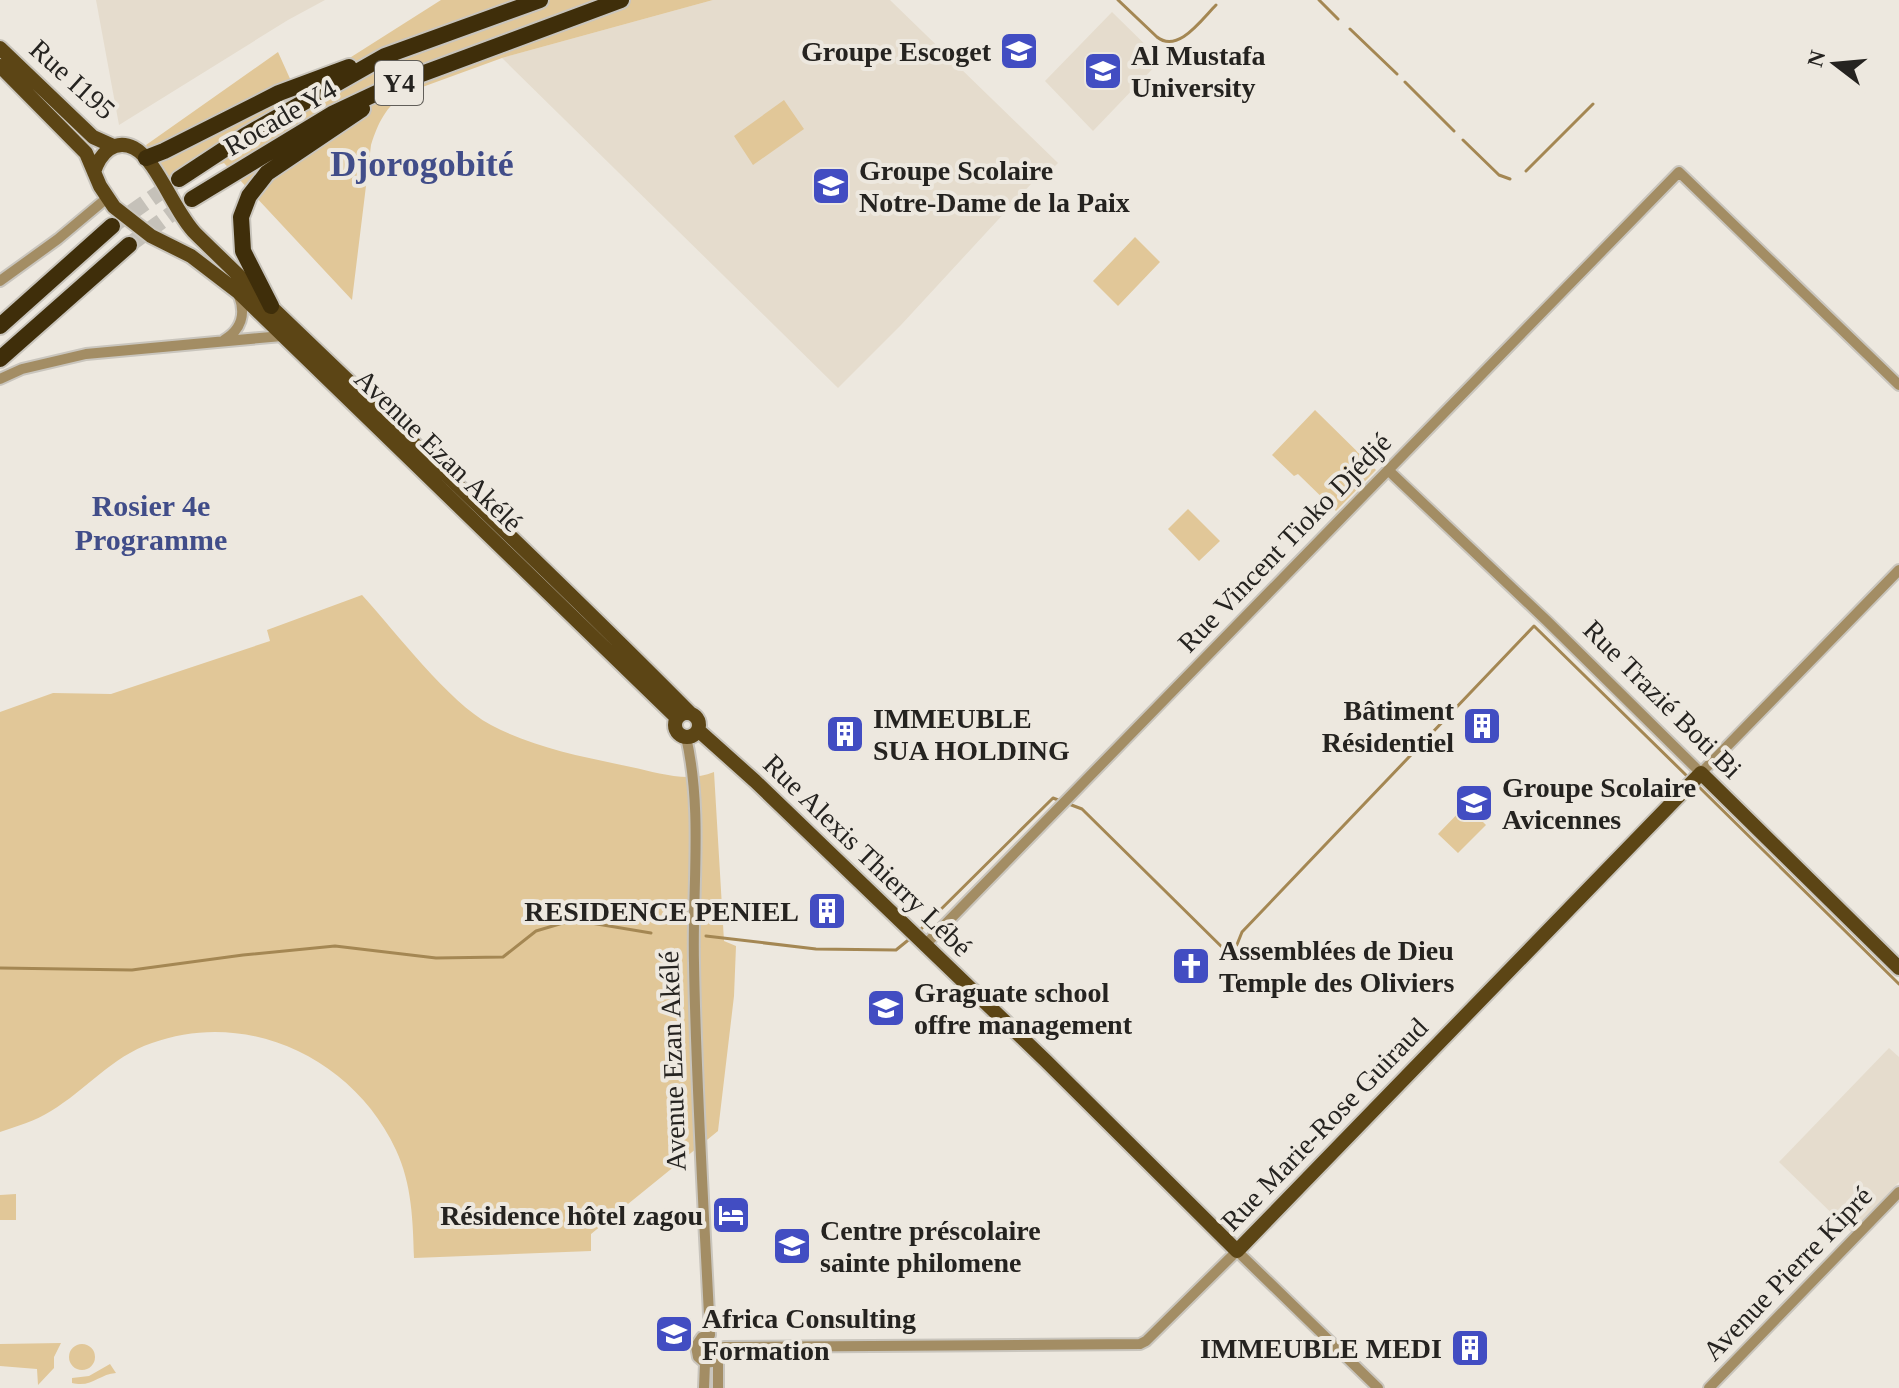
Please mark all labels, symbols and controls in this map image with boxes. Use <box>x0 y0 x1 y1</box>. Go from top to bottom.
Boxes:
north arrow <box>1795 24 1875 104</box>
school or university icon: Groupe Escoget <box>998 30 1040 72</box>
street label: Rue I195 <box>24 33 121 125</box>
place label: Groupe Escoget <box>801 36 992 67</box>
place label: Al Mustafa University <box>1131 40 1266 103</box>
text: N <box>1802 47 1830 70</box>
school or university icon: Al Mustafa University <box>1082 50 1124 92</box>
road number: Y4 <box>375 61 423 105</box>
street label: Rocade Y4 <box>219 73 342 162</box>
district label: Djorogobité <box>330 144 514 184</box>
place label: Groupe Scolaire Notre-Dame de la Paix <box>859 155 1130 218</box>
school or university icon: Groupe Scolaire Notre-Dame de la Paix <box>810 165 852 207</box>
street label: Avenue Ezan Akélé <box>349 363 529 538</box>
street label: Rue Vincent Tioko Djédjé <box>1172 426 1397 658</box>
district label: Rosier 4e Programme <box>75 489 227 556</box>
street label: Rue Trazié Boti Bi <box>1577 614 1748 785</box>
place label: Bâtiment Résidentiel <box>1322 695 1455 758</box>
place label: IMMEUBLE SUA HOLDING <box>873 703 1070 766</box>
building icon: Bâtiment Résidentiel <box>1461 705 1503 747</box>
building icon: IMMEUBLE SUA HOLDING <box>824 713 866 755</box>
street label: Rue Alexis Thierry Lébé <box>757 748 978 963</box>
place label: Groupe Scolaire Avicennes <box>1502 772 1696 835</box>
school or university icon: Groupe Scolaire Avicennes <box>1453 782 1495 824</box>
building icon: RESIDENCE PENIEL <box>806 890 848 932</box>
place label: RESIDENCE PENIEL <box>524 896 799 927</box>
place label: Assemblées de Dieu Temple des Oliviers <box>1219 935 1455 998</box>
church icon: Assemblées de Dieu Temple des Oliviers <box>1170 945 1212 987</box>
street label: Avenue Ezan Akélé <box>653 950 692 1172</box>
place label: Graguate school offre management <box>914 977 1133 1040</box>
school or university icon: Graguate school offre management <box>865 987 907 1029</box>
street label: Rue Marie-Rose Guiraud <box>1215 1012 1434 1237</box>
street label: Avenue Pierre Kipré <box>1696 1180 1878 1367</box>
hotel icon: Résidence hôtel zagou <box>710 1194 752 1236</box>
place label: Résidence hôtel zagou <box>440 1200 703 1231</box>
place label: Centre préscolaire sainte philomene <box>820 1215 1041 1278</box>
school or university icon: Centre préscolaire sainte philomene <box>771 1225 813 1267</box>
place label: Africa Consulting Formation <box>702 1303 916 1366</box>
school or university icon: Africa Consulting Formation <box>653 1313 695 1355</box>
building icon: IMMEUBLE MEDI <box>1449 1327 1491 1369</box>
place label: IMMEUBLE MEDI <box>1200 1333 1442 1364</box>

